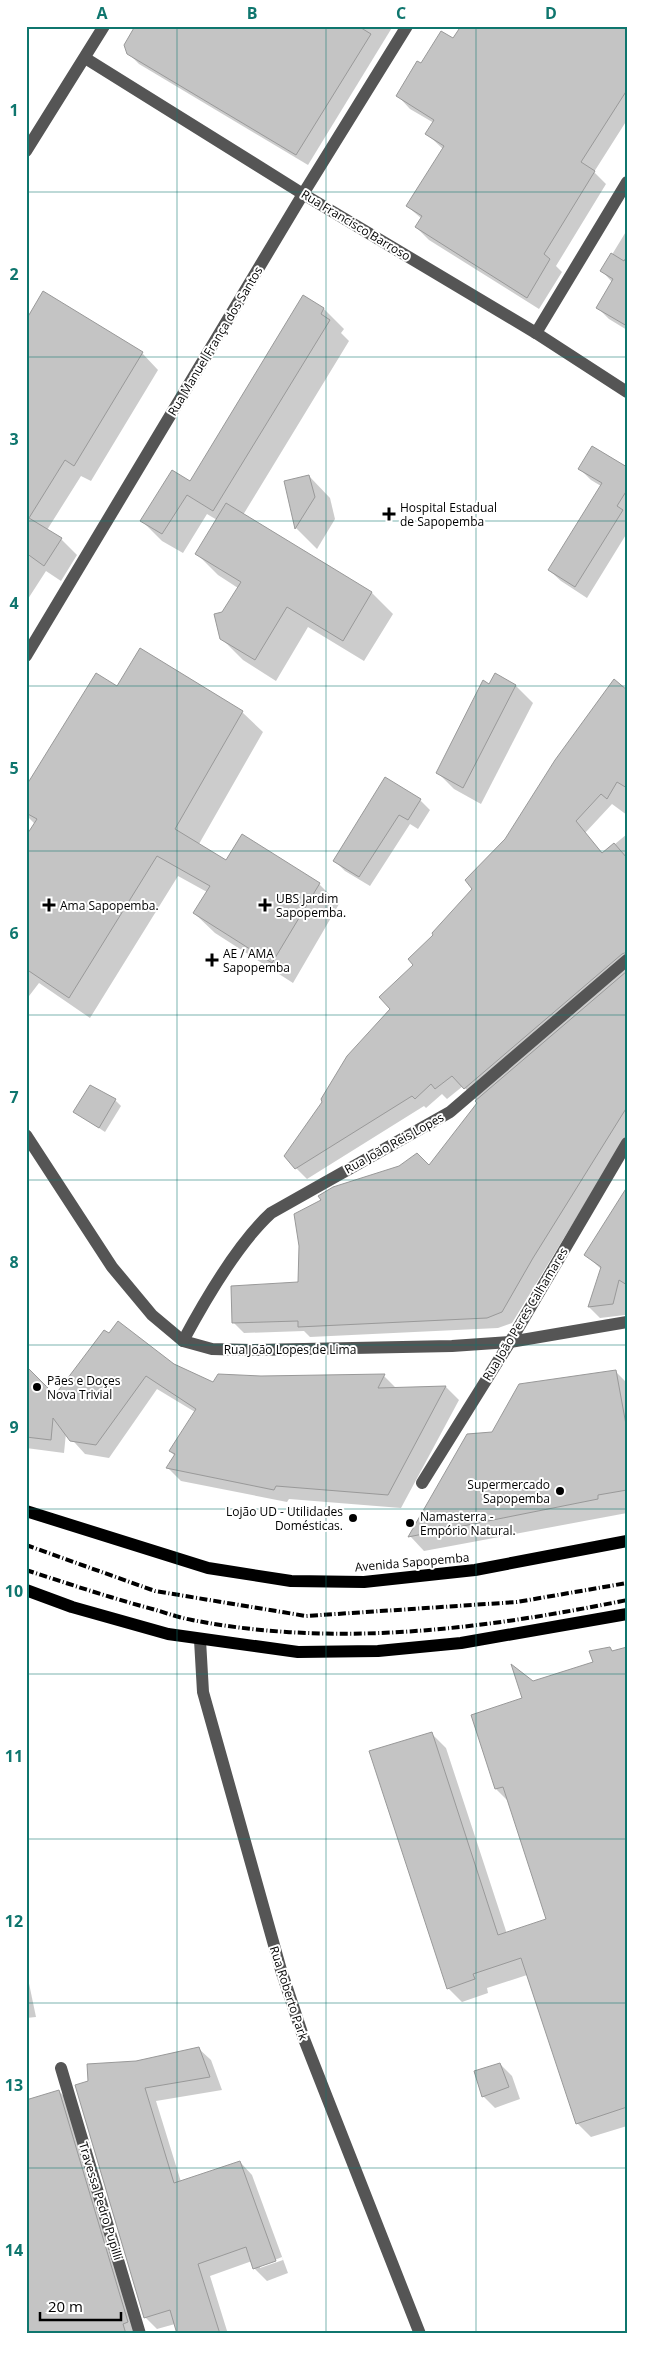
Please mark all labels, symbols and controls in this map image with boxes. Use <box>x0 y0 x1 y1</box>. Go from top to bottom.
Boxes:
text: A <box>96 2 108 24</box>
text: B <box>247 2 257 24</box>
text: C <box>396 2 406 24</box>
text: D <box>545 2 557 24</box>
text: 1 <box>9 99 19 121</box>
street label: Rua Francisco Barroso <box>298 186 414 264</box>
text: 2 <box>9 263 19 285</box>
street label: Rua Manuel França dos Santos <box>164 263 267 419</box>
text: 3 <box>9 428 19 450</box>
place label: Hospital Estadual de Sapopemba <box>400 499 497 530</box>
marker: Hospital Estadual de Sapopemba <box>382 507 396 521</box>
text: 4 <box>9 592 19 614</box>
text: 5 <box>9 757 19 779</box>
place label: UBS Jardim Sapopemba. <box>276 890 346 921</box>
place label: Ama Sapopemba. <box>60 897 159 914</box>
marker: Ama Sapopemba. <box>42 898 56 912</box>
marker: UBS Jardim Sapopemba. <box>258 898 272 912</box>
text: 6 <box>9 922 19 944</box>
place label: AE / AMA Sapopemba <box>223 945 290 976</box>
marker: AE / AMA Sapopemba <box>205 953 219 967</box>
text: 7 <box>9 1086 19 1108</box>
street label: Rua João Reis Lopes <box>341 1108 447 1177</box>
street label: Rua João Peres Calhamares <box>478 1244 572 1384</box>
text: 8 <box>9 1251 19 1273</box>
street label: Rua João Lopes de Lima <box>224 1341 356 1358</box>
place label: Pães e Doçes Nova Trivial <box>47 1372 121 1403</box>
marker: Pães e Doçes Nova Trivial <box>31 1381 43 1393</box>
text: 9 <box>9 1416 19 1438</box>
place label: Supermercado Sapopemba <box>467 1476 550 1507</box>
marker: Supermercado Sapopemba <box>554 1485 566 1497</box>
place label: Lojão UD - Utilidades Domésticas. <box>226 1503 343 1534</box>
place label: Namasterra - Empório Natural. <box>420 1508 516 1539</box>
marker: Lojão UD - Utilidades Domésticas. <box>347 1512 359 1524</box>
marker: Namasterra - Empório Natural. <box>404 1517 416 1529</box>
street label: Avenida Sapopemba <box>354 1549 470 1575</box>
text: 10 <box>5 1580 23 1602</box>
text: 11 <box>5 1745 23 1767</box>
text: 12 <box>5 1910 23 1932</box>
street label: Rua Roberto Park <box>266 1944 312 2043</box>
text: 13 <box>5 2074 23 2096</box>
street label: Travessa Pedro Pupilli <box>75 2140 127 2262</box>
text: 14 <box>5 2239 23 2261</box>
scale bar <box>40 2290 121 2322</box>
text: 20 m <box>48 2296 83 2316</box>

